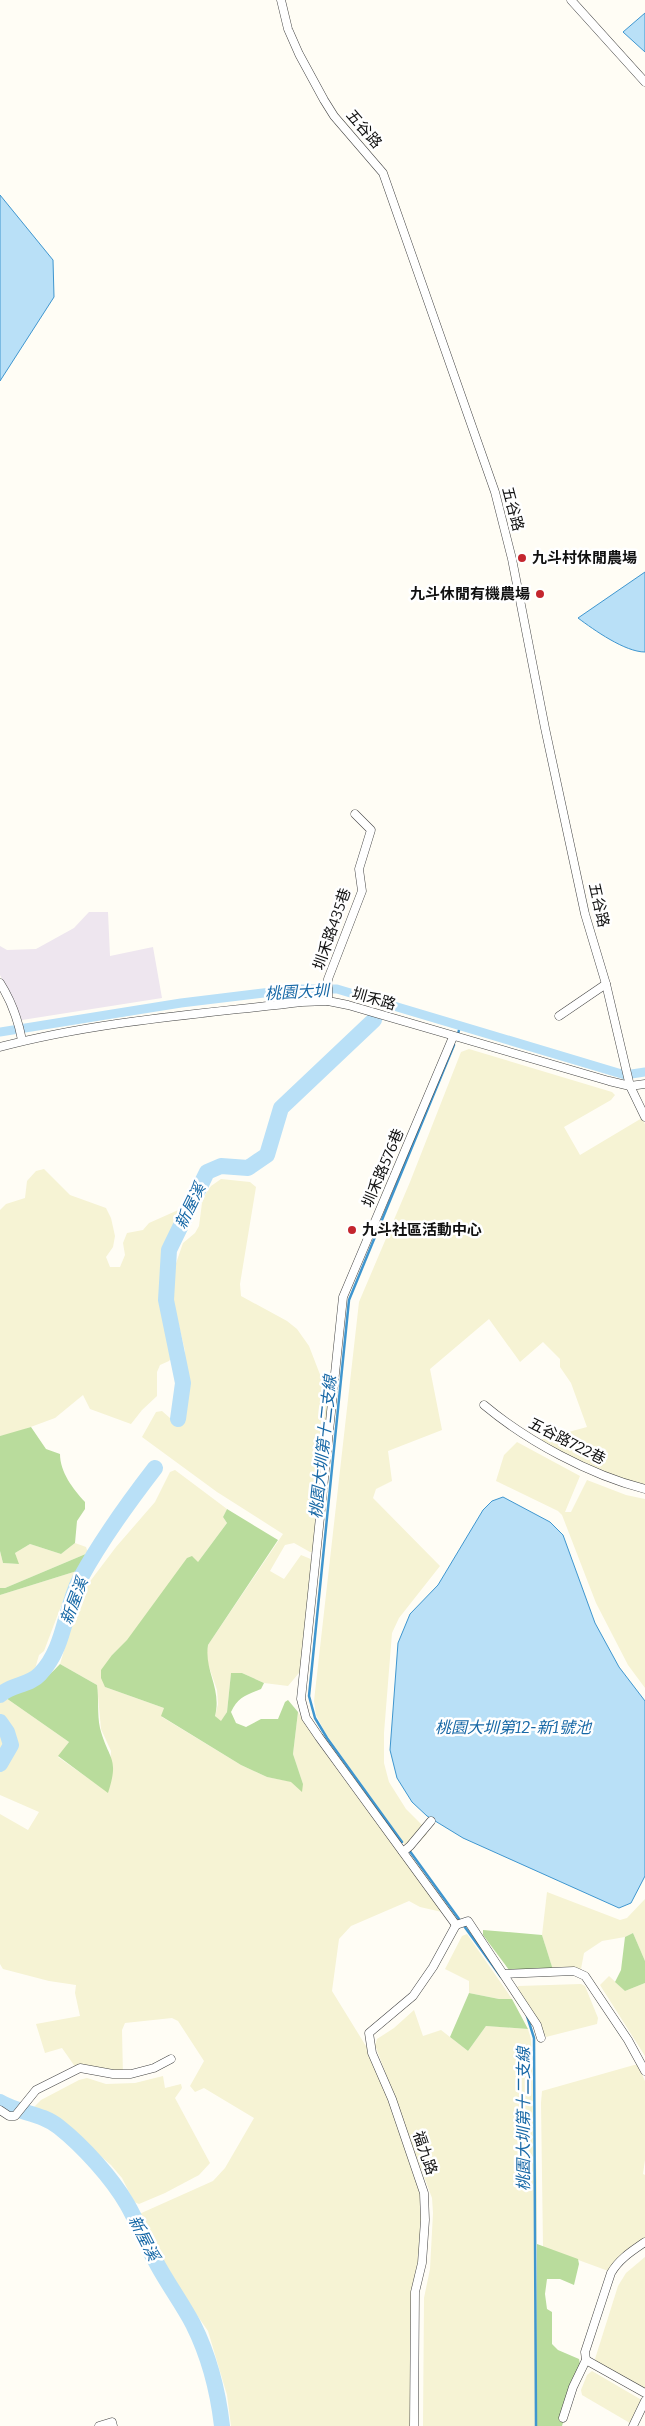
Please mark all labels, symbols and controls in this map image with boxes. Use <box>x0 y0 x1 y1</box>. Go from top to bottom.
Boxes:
street label: 五谷路 <box>342 106 386 152</box>
street label: 五谷路 <box>498 485 528 533</box>
place label: 九斗村休閒農場 <box>532 549 637 567</box>
marker: 九斗村休閒農場 <box>516 552 528 564</box>
place label: 九斗休閒有機農場 <box>410 585 530 603</box>
marker: 九斗休閒有機農場 <box>534 588 546 600</box>
street label: 五谷路 <box>585 881 613 929</box>
street label: 圳禾路435巷 <box>310 886 354 972</box>
water label: 桃園大圳 <box>265 981 331 1003</box>
street label: 圳禾路 <box>350 984 398 1014</box>
street label: 圳禾路576巷 <box>358 1126 408 1210</box>
water label: 新屋溪 <box>171 1178 210 1232</box>
place label: 九斗社區活動中心 <box>362 1221 482 1239</box>
marker: 九斗社區活動中心 <box>346 1224 358 1236</box>
water label: 桃園大圳第十二支線 <box>306 1372 340 1520</box>
street label: 五谷路722巷 <box>526 1414 608 1468</box>
water label: 新屋溪 <box>57 1573 92 1627</box>
water label: 桃園大圳第12-新1號池 <box>435 1718 593 1737</box>
water label: 桃園大圳第十二支線 <box>514 2045 533 2191</box>
street label: 福九路 <box>409 2129 441 2177</box>
water label: 新屋溪 <box>125 2212 164 2265</box>

